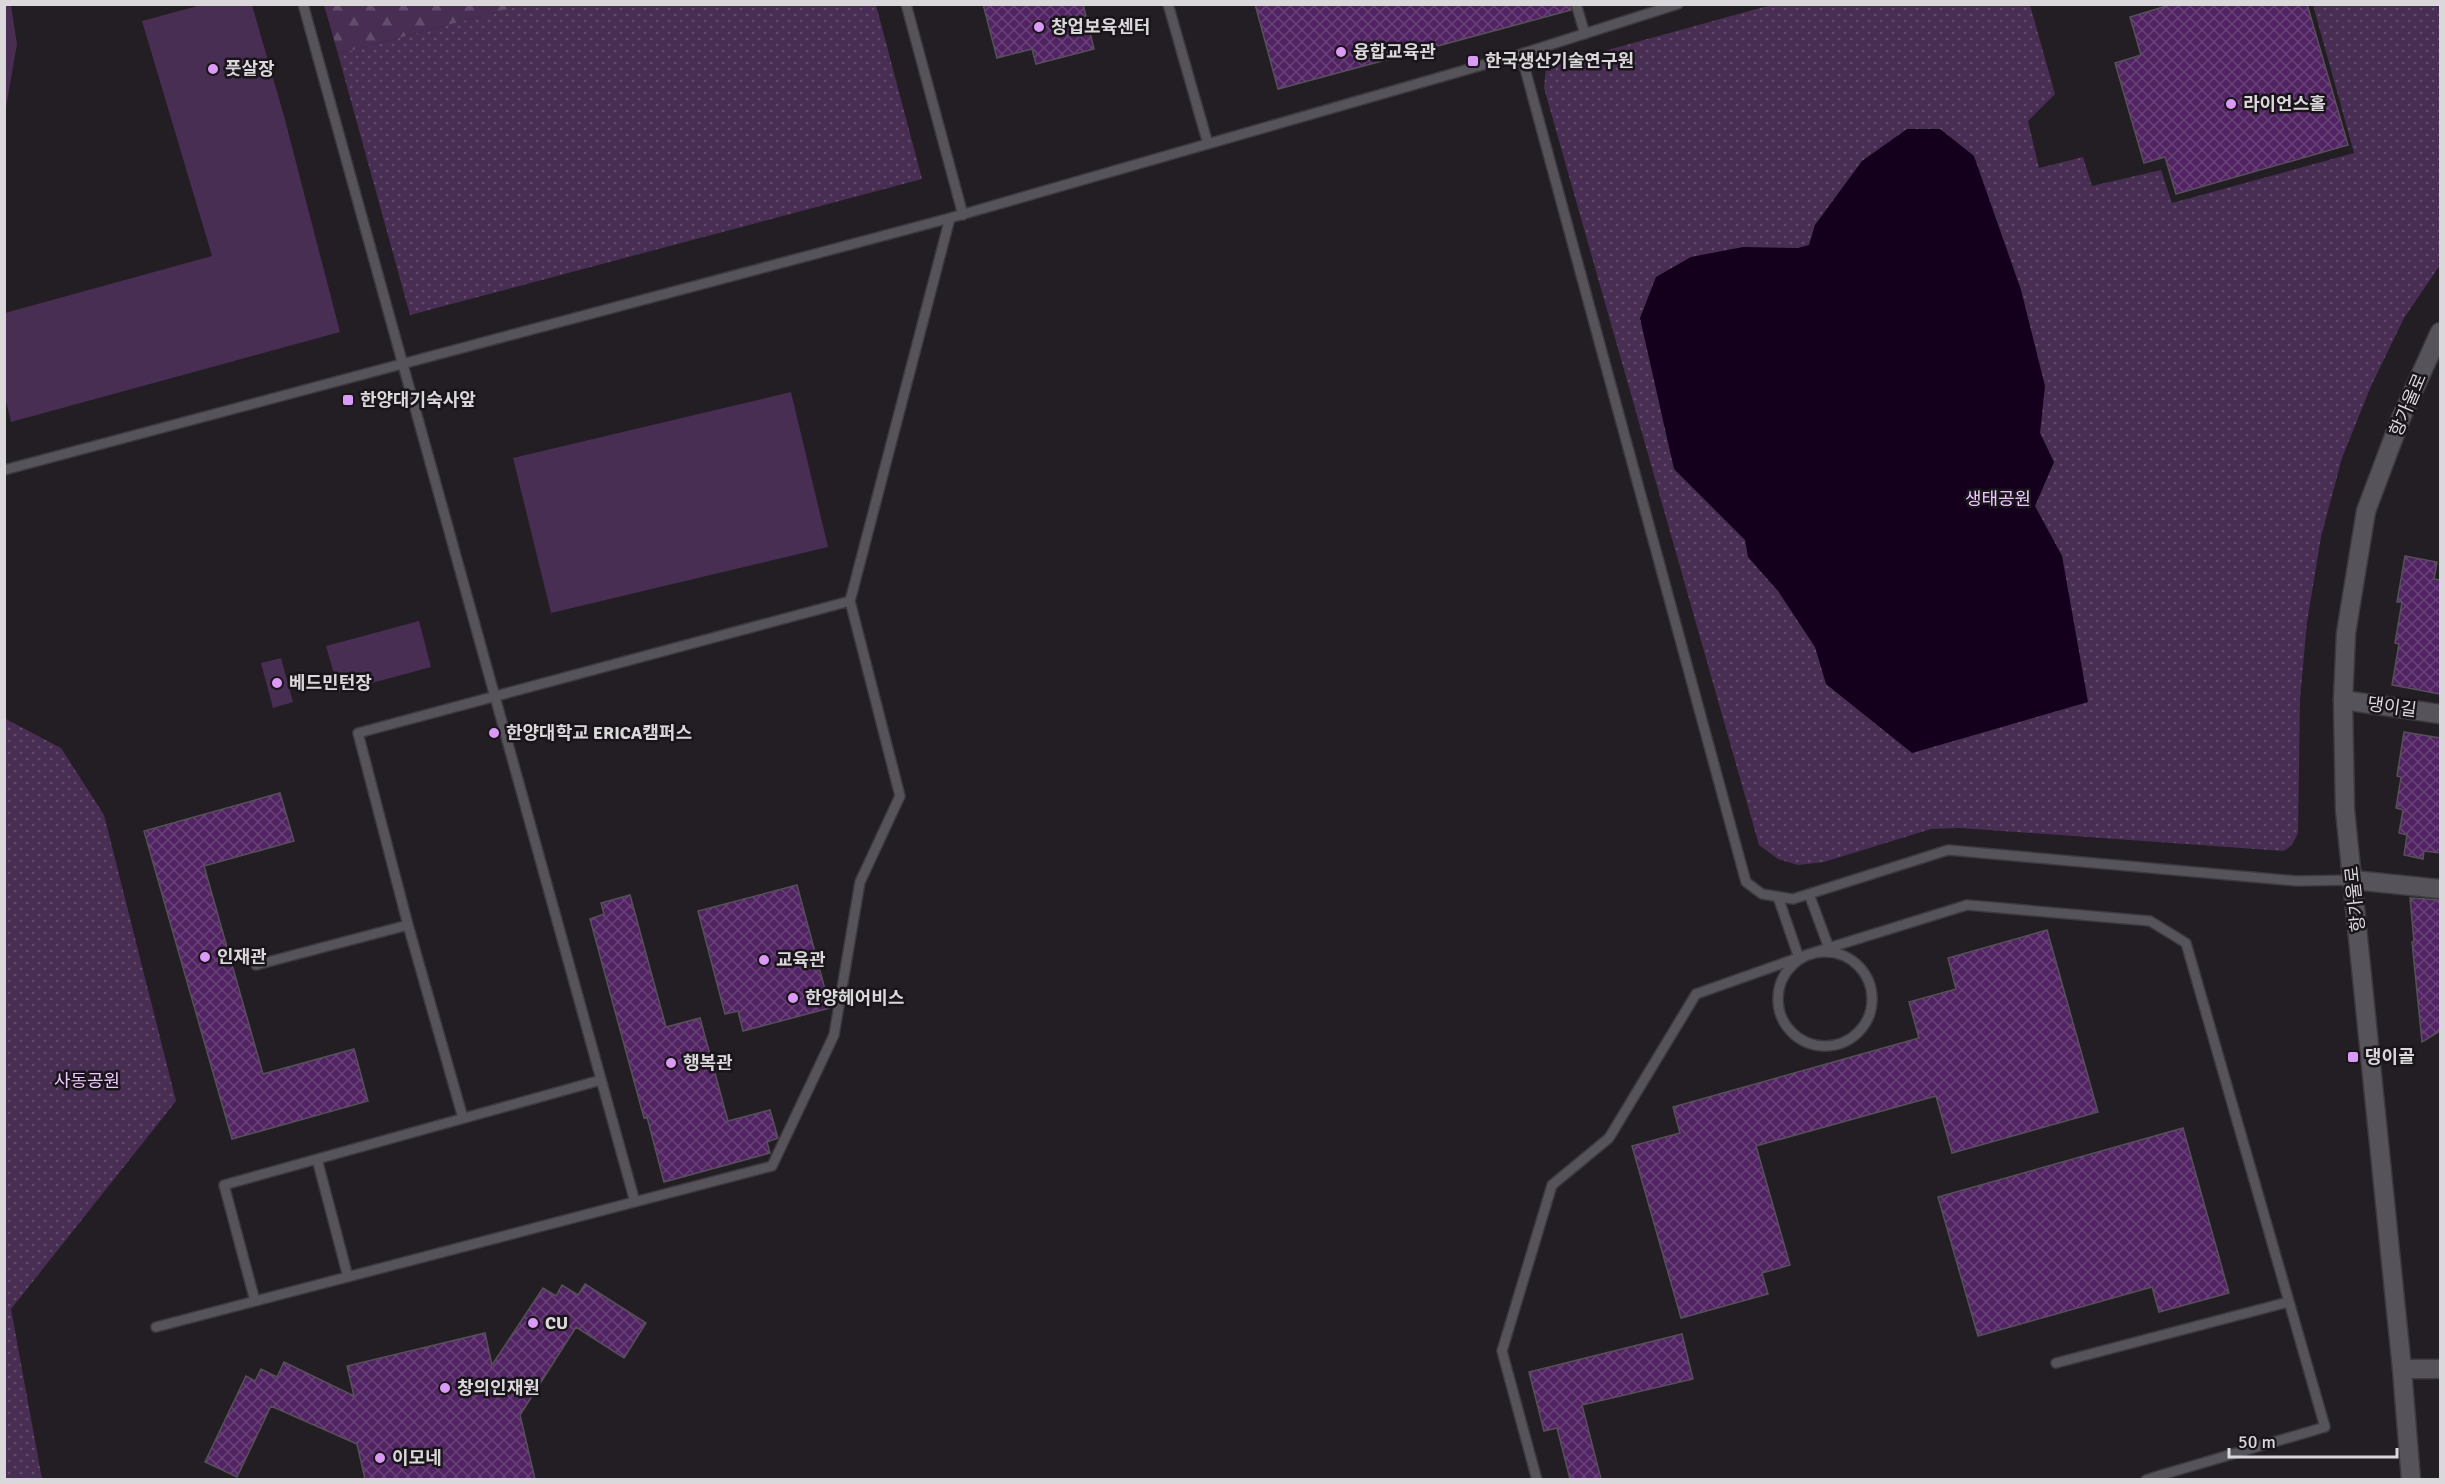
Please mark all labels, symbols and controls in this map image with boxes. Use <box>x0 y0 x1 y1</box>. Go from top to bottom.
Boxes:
place label: 창업보육센터 <box>1051 16 1150 38</box>
marker: 창업보육센터 <box>1032 20 1046 34</box>
place label: 융합교육관 <box>1353 41 1436 63</box>
marker: 융합교육관 <box>1334 45 1348 59</box>
place label: 한국생산기술연구원 <box>1485 50 1634 72</box>
marker: 한국생산기술연구원 <box>1466 54 1480 68</box>
place label: 풋살장 <box>225 58 275 80</box>
marker: 풋살장 <box>206 62 220 76</box>
place label: 라이언스홀 <box>2243 93 2326 115</box>
marker: 라이언스홀 <box>2224 97 2238 111</box>
street label: 항가울로 <box>2385 370 2431 440</box>
place label: 한양대기숙사앞 <box>360 389 476 411</box>
marker: 한양대기숙사앞 <box>341 393 355 407</box>
park label: 생태공원 <box>1965 488 2031 510</box>
place label: 베드민턴장 <box>289 672 372 694</box>
marker: 베드민턴장 <box>270 676 284 690</box>
street label: 댕이길 <box>2366 693 2418 721</box>
place label: 한양대학교 ERICA캠퍼스 <box>506 722 692 744</box>
marker: 한양대학교 ERICA캠퍼스 <box>487 726 501 740</box>
street label: 항가울로 <box>2341 865 2369 933</box>
place label: 인재관 <box>217 946 267 968</box>
place label: 교육관 <box>776 949 826 971</box>
marker: 인재관 <box>198 950 212 964</box>
marker: 교육관 <box>757 953 771 967</box>
place label: 한양헤어비스 <box>805 987 904 1009</box>
marker: 한양헤어비스 <box>786 991 800 1005</box>
place label: 댕이골 <box>2365 1046 2415 1068</box>
marker: 댕이골 <box>2346 1050 2360 1064</box>
place label: 행복관 <box>683 1052 733 1074</box>
marker: 행복관 <box>664 1056 678 1070</box>
park label: 사동공원 <box>54 1070 120 1092</box>
place label: CU <box>545 1312 568 1334</box>
marker: CU <box>526 1316 540 1330</box>
place label: 창의인재원 <box>457 1377 540 1399</box>
marker: 창의인재원 <box>438 1381 452 1395</box>
scale bar <box>2229 1421 2397 1459</box>
text: 50 m <box>2238 1431 2276 1453</box>
place label: 이모네 <box>392 1447 442 1469</box>
marker: 이모네 <box>373 1451 387 1465</box>

